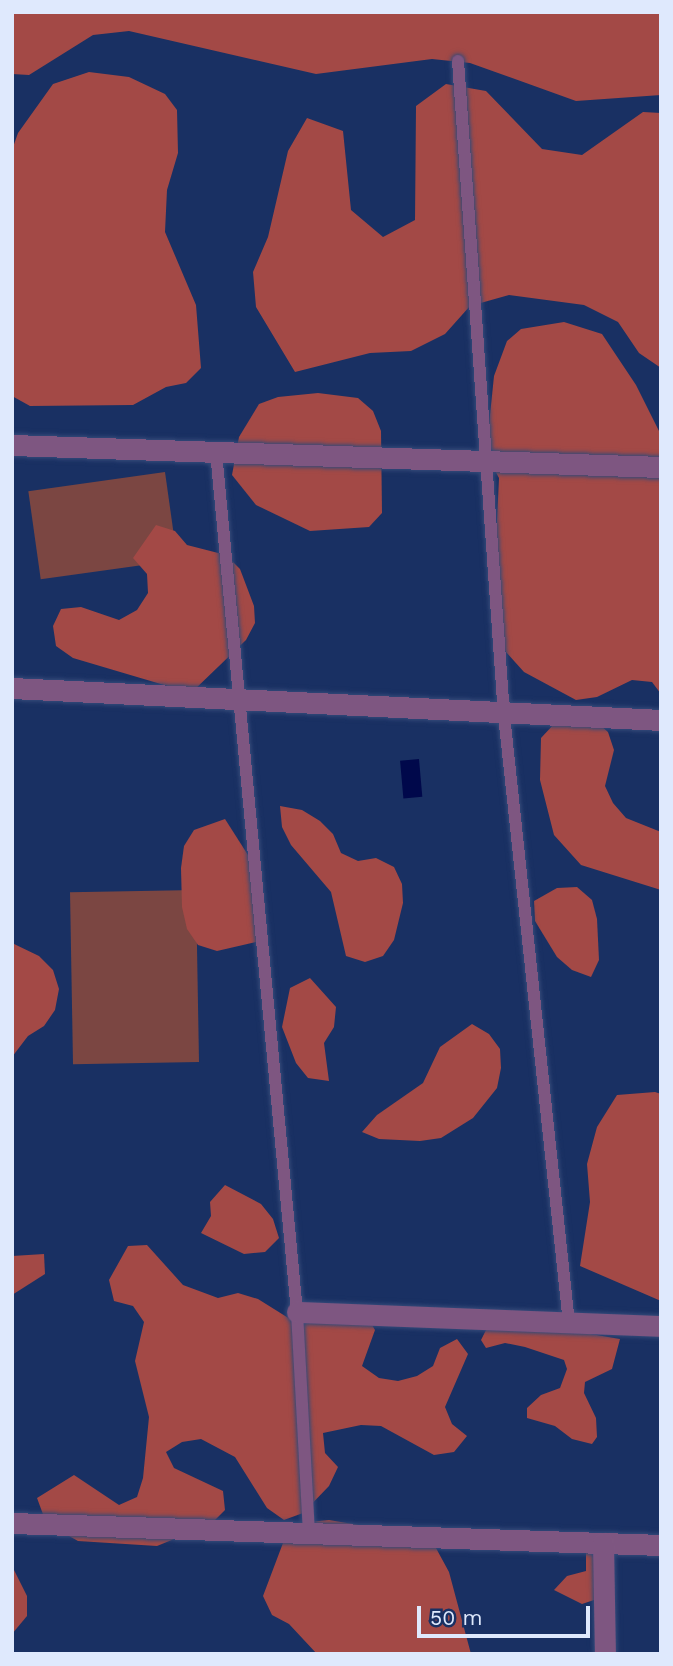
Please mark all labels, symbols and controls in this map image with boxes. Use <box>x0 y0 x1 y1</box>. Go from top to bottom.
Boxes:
scale bar <box>421 1592 594 1636</box>
text: 50 m <box>430 1605 482 1630</box>

